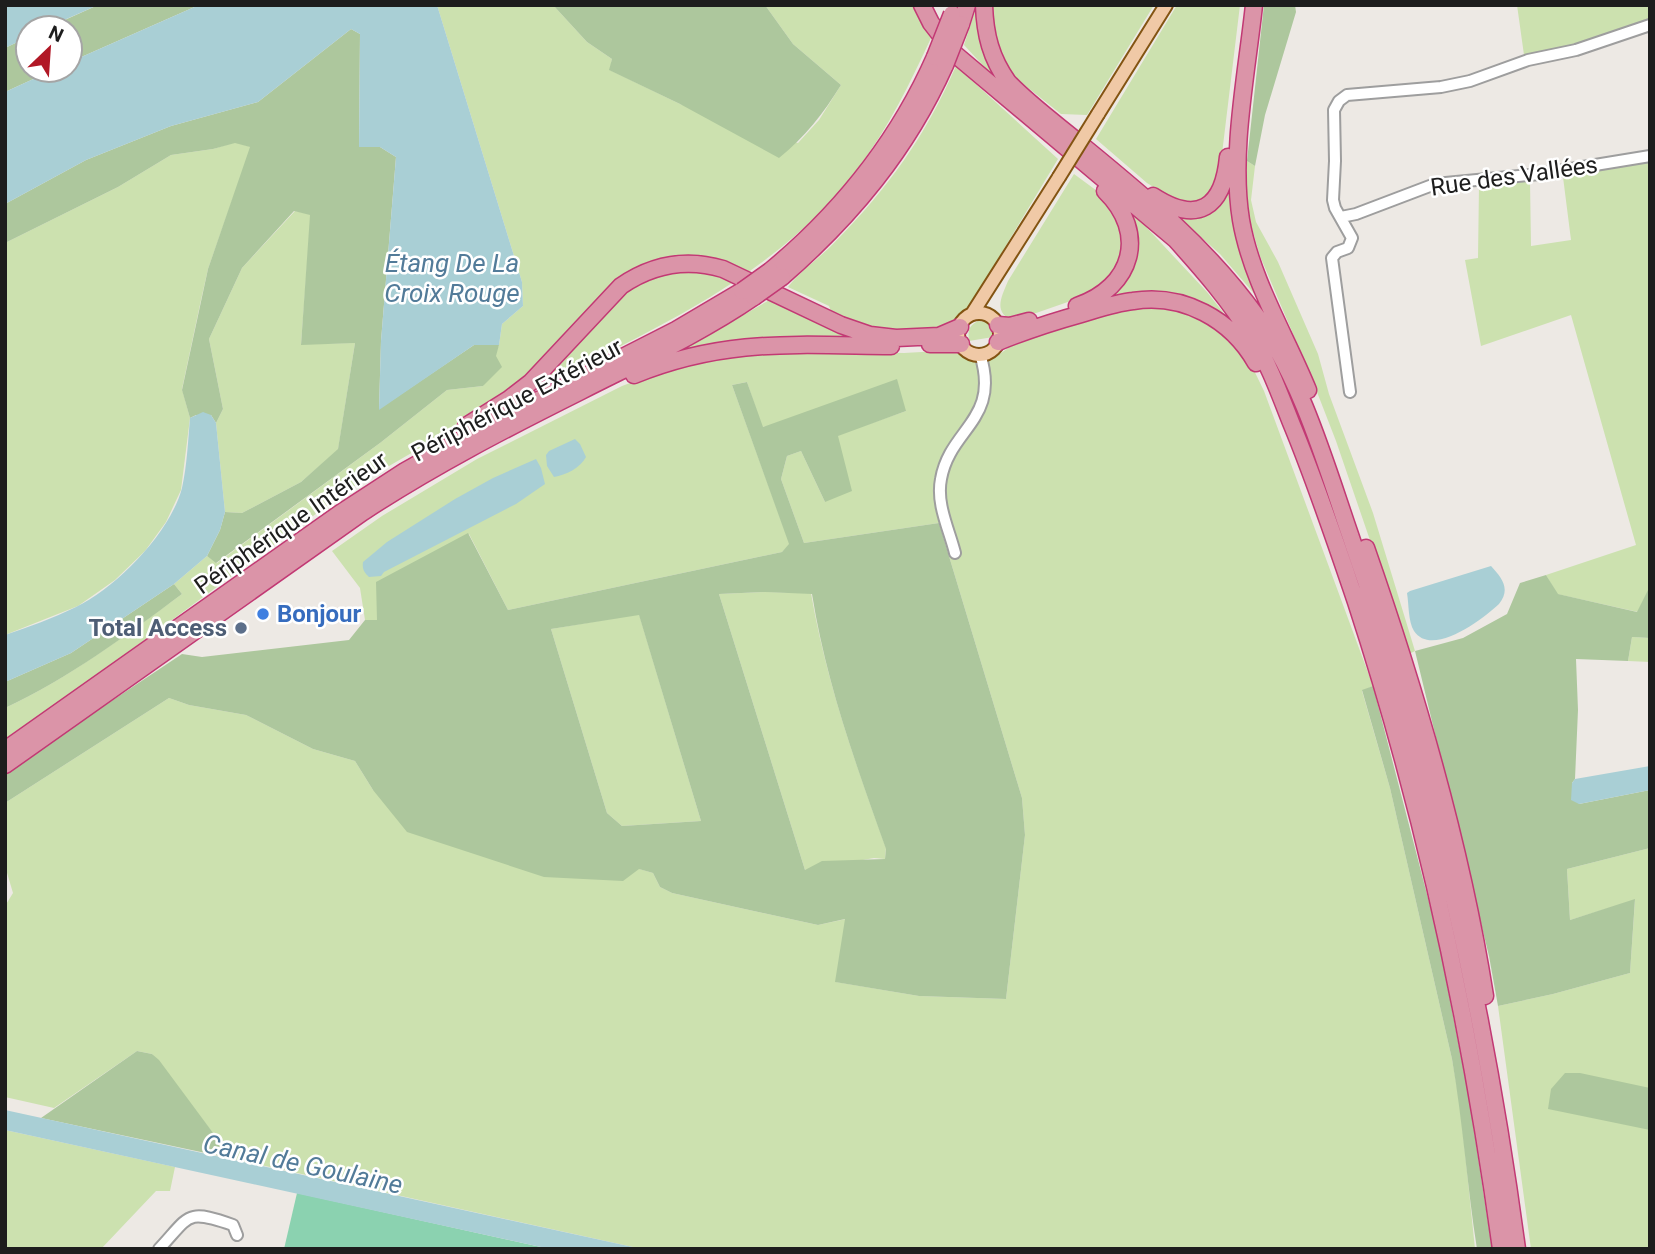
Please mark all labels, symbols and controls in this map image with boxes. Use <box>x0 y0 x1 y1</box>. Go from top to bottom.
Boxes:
north arrow <box>14 14 84 84</box>
text: N <box>45 21 67 47</box>
street label: Rue des Vallées <box>1429 150 1599 202</box>
water label: Étang De La Croix Rouge <box>384 248 520 308</box>
street label: Périphérique Extérieur <box>407 333 627 467</box>
street label: Périphérique Intérieur <box>189 446 393 600</box>
place label: Bonjour <box>277 600 362 628</box>
marker: Bonjour <box>255 606 271 622</box>
place label: Total Access <box>89 614 227 642</box>
marker: Total Access <box>233 620 249 636</box>
water label: Canal de Goulaine <box>201 1128 405 1200</box>

